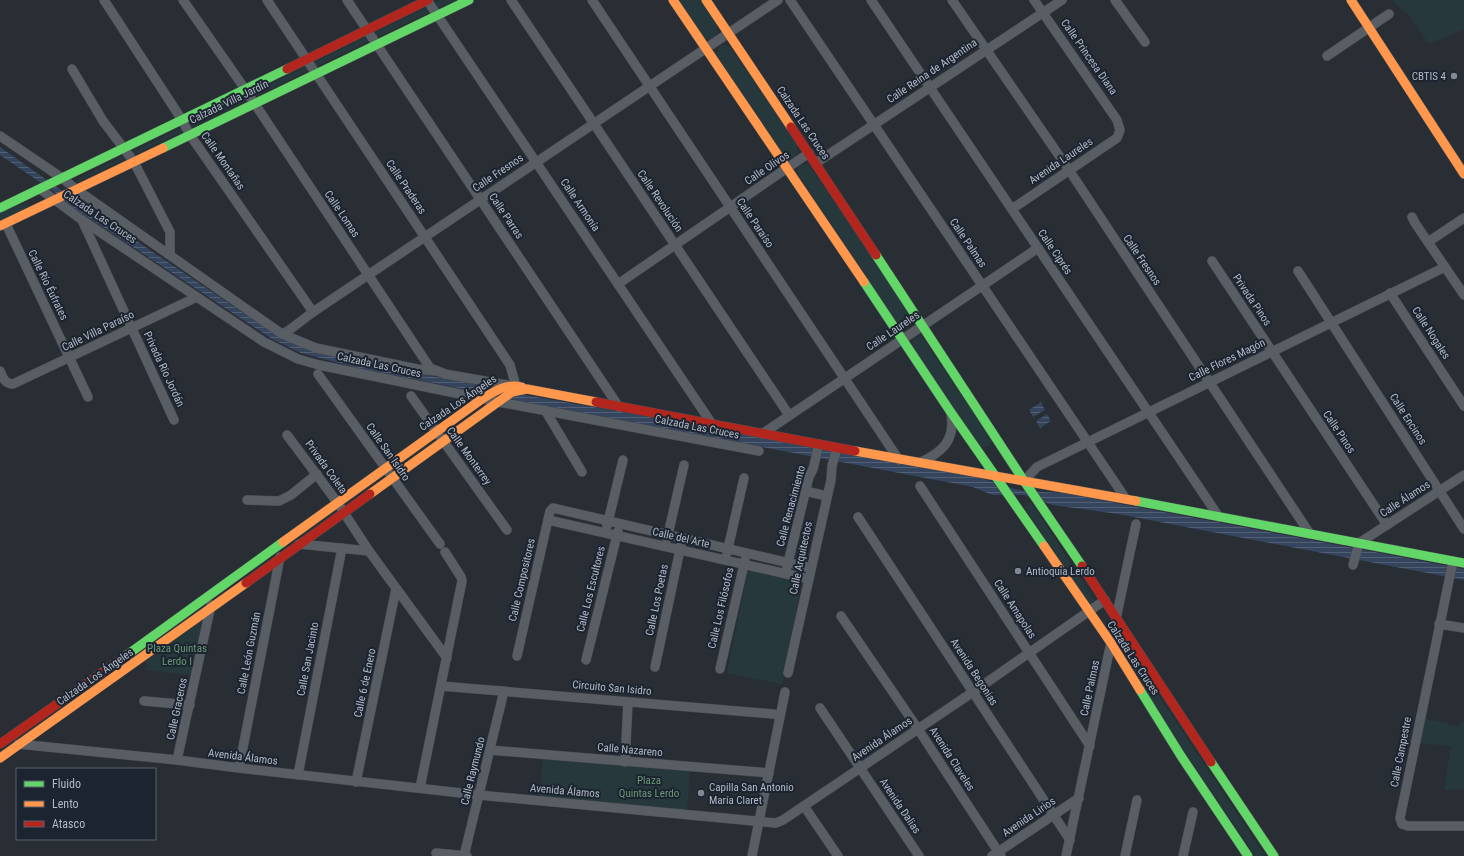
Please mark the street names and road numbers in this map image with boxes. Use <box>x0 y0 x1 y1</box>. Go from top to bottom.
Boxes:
street label: Calle Princesa Diana <box>1058 17 1120 97</box>
street label: Calle Reina de Argentina <box>884 36 980 106</box>
street label: Calzada Villa Jardín <box>187 77 271 127</box>
street label: Calzada Las Cruces <box>774 84 832 162</box>
street label: Calle Montañas <box>198 130 248 192</box>
street label: Avenida Laureles <box>1027 135 1095 187</box>
street label: Calle Olivos <box>742 148 792 188</box>
street label: Calle Fresnos <box>470 151 526 195</box>
street label: Calle Praderas <box>383 157 429 217</box>
street label: Calle Revolución <box>635 168 685 234</box>
street label: Calle Armonía <box>558 176 602 234</box>
street label: Calzada Las Cruces <box>61 188 139 246</box>
street label: Calle Lomas <box>322 188 362 240</box>
street label: Calle Parras <box>486 191 526 241</box>
street label: Calle Paraíso <box>734 196 777 251</box>
street label: Calle Palmas <box>947 216 989 270</box>
street label: Calle Ciprés <box>1035 227 1075 277</box>
street label: Calle Fresnos <box>1120 232 1164 288</box>
street label: Calle Río Éufrates <box>25 248 71 322</box>
street label: Privada Pinos <box>1230 272 1274 328</box>
street label: Calle Nogales <box>1409 304 1453 362</box>
street label: Calle Villa Paraíso <box>60 308 137 354</box>
street label: Calle Laureles <box>864 309 922 353</box>
street label: Privada Río Jordán <box>141 329 187 409</box>
street label: Calle Flores Magón <box>1187 336 1267 384</box>
street label: Calzada Las Cruces <box>336 350 422 380</box>
street label: Calzada Los Ángeles <box>417 372 499 434</box>
street label: Calle Encinos <box>1387 391 1429 447</box>
street label: Calle Pinos <box>1320 408 1358 456</box>
street label: Calzada Las Cruces <box>654 412 740 442</box>
street label: Calle San Isidro <box>363 421 413 484</box>
street label: Calle Monterrey <box>444 425 495 488</box>
street label: Privada Coleta <box>302 438 350 496</box>
street label: Calle Renacimiento <box>774 464 808 548</box>
street label: Calle Álamos <box>1377 478 1433 520</box>
street label: Calle Arquitectos <box>787 520 815 596</box>
street label: Calle del Arte <box>651 525 711 551</box>
street label: Calle Compositores <box>506 537 538 623</box>
street label: Calle Los Escultores <box>574 545 608 633</box>
street label: Calle Los Poetas <box>643 563 671 637</box>
street label: Calle Los Filósofos <box>705 566 737 650</box>
street label: Calle Amapolas <box>991 577 1039 641</box>
street label: Calle León Guzmán <box>235 611 263 695</box>
street label: Calzada Las Cruces <box>1104 619 1162 697</box>
street label: Calle San Jacinto <box>294 620 322 697</box>
street label: Avenida Begonias <box>948 636 1000 708</box>
street label: Calzada Los Ángeles <box>54 646 136 708</box>
street label: Calle 6 de Enero <box>351 647 379 719</box>
street label: Calle Palmas <box>1078 659 1102 717</box>
street label: Calle Graceros <box>164 677 190 741</box>
street label: Circuito San Isidro <box>572 678 653 698</box>
street label: Avenida Álamos <box>849 714 915 764</box>
street label: Calle Campestre <box>1388 716 1414 788</box>
street label: Avenida Claveles <box>927 725 977 793</box>
street label: Calle Raymundo <box>458 735 488 806</box>
street label: Calle Nazareno <box>597 741 664 759</box>
street label: Avenida Álamos <box>207 746 279 768</box>
street label: Avenida Dalias <box>877 776 923 836</box>
street label: Avenida Álamos <box>530 781 600 801</box>
street label: Avenida Lirios <box>1000 795 1058 839</box>

